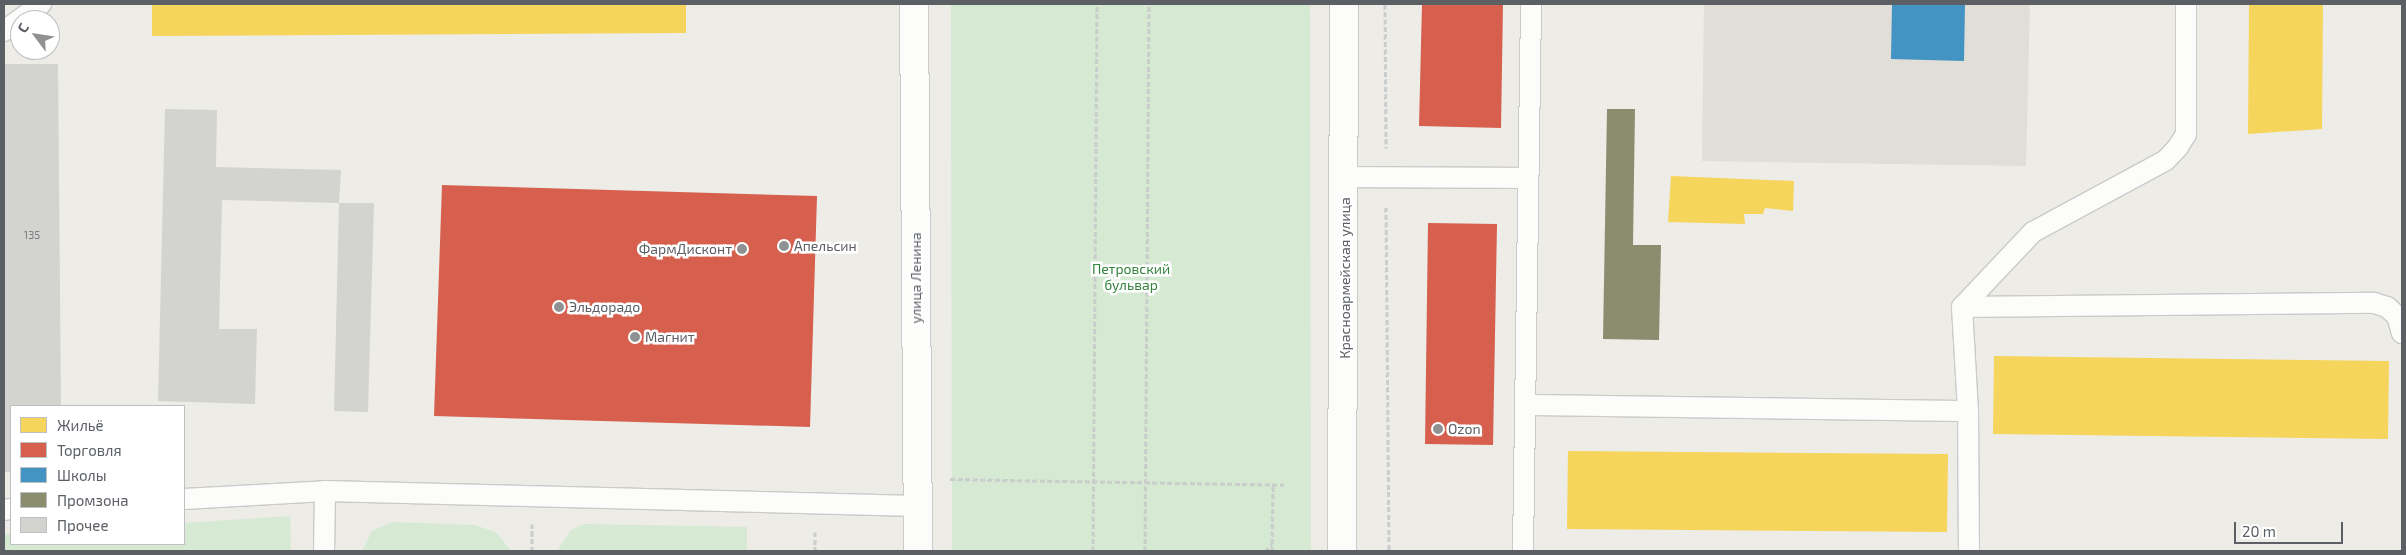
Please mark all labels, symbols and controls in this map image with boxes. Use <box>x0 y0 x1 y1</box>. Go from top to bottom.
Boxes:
north arrow <box>10 10 60 60</box>
text: С <box>13 20 32 35</box>
street label: Красноармейская улица <box>1337 197 1353 359</box>
house number: 135 <box>24 228 40 242</box>
street label: улица Ленина <box>908 232 924 324</box>
place label: Апельсин <box>794 238 857 254</box>
marker: Апельсин <box>778 240 790 252</box>
place label: ФармДисконт <box>639 241 732 257</box>
marker: ФармДисконт <box>736 243 748 255</box>
park label: Петровский бульвар <box>1092 261 1170 294</box>
place label: Эльдорадо <box>569 299 640 315</box>
marker: Эльдорадо <box>553 301 565 313</box>
place label: Магнит <box>645 329 695 345</box>
marker: Магнит <box>629 331 641 343</box>
legend <box>10 405 185 545</box>
text: Жильё <box>57 416 104 434</box>
place label: Ozon <box>1448 421 1481 437</box>
marker: Ozon <box>1432 423 1444 435</box>
text: Торговля <box>57 441 122 459</box>
text: Школы <box>57 466 107 484</box>
text: Промзона <box>57 491 129 509</box>
scale bar <box>2236 512 2345 544</box>
text: Прочее <box>57 516 109 534</box>
text: 20 m <box>2242 522 2276 540</box>

